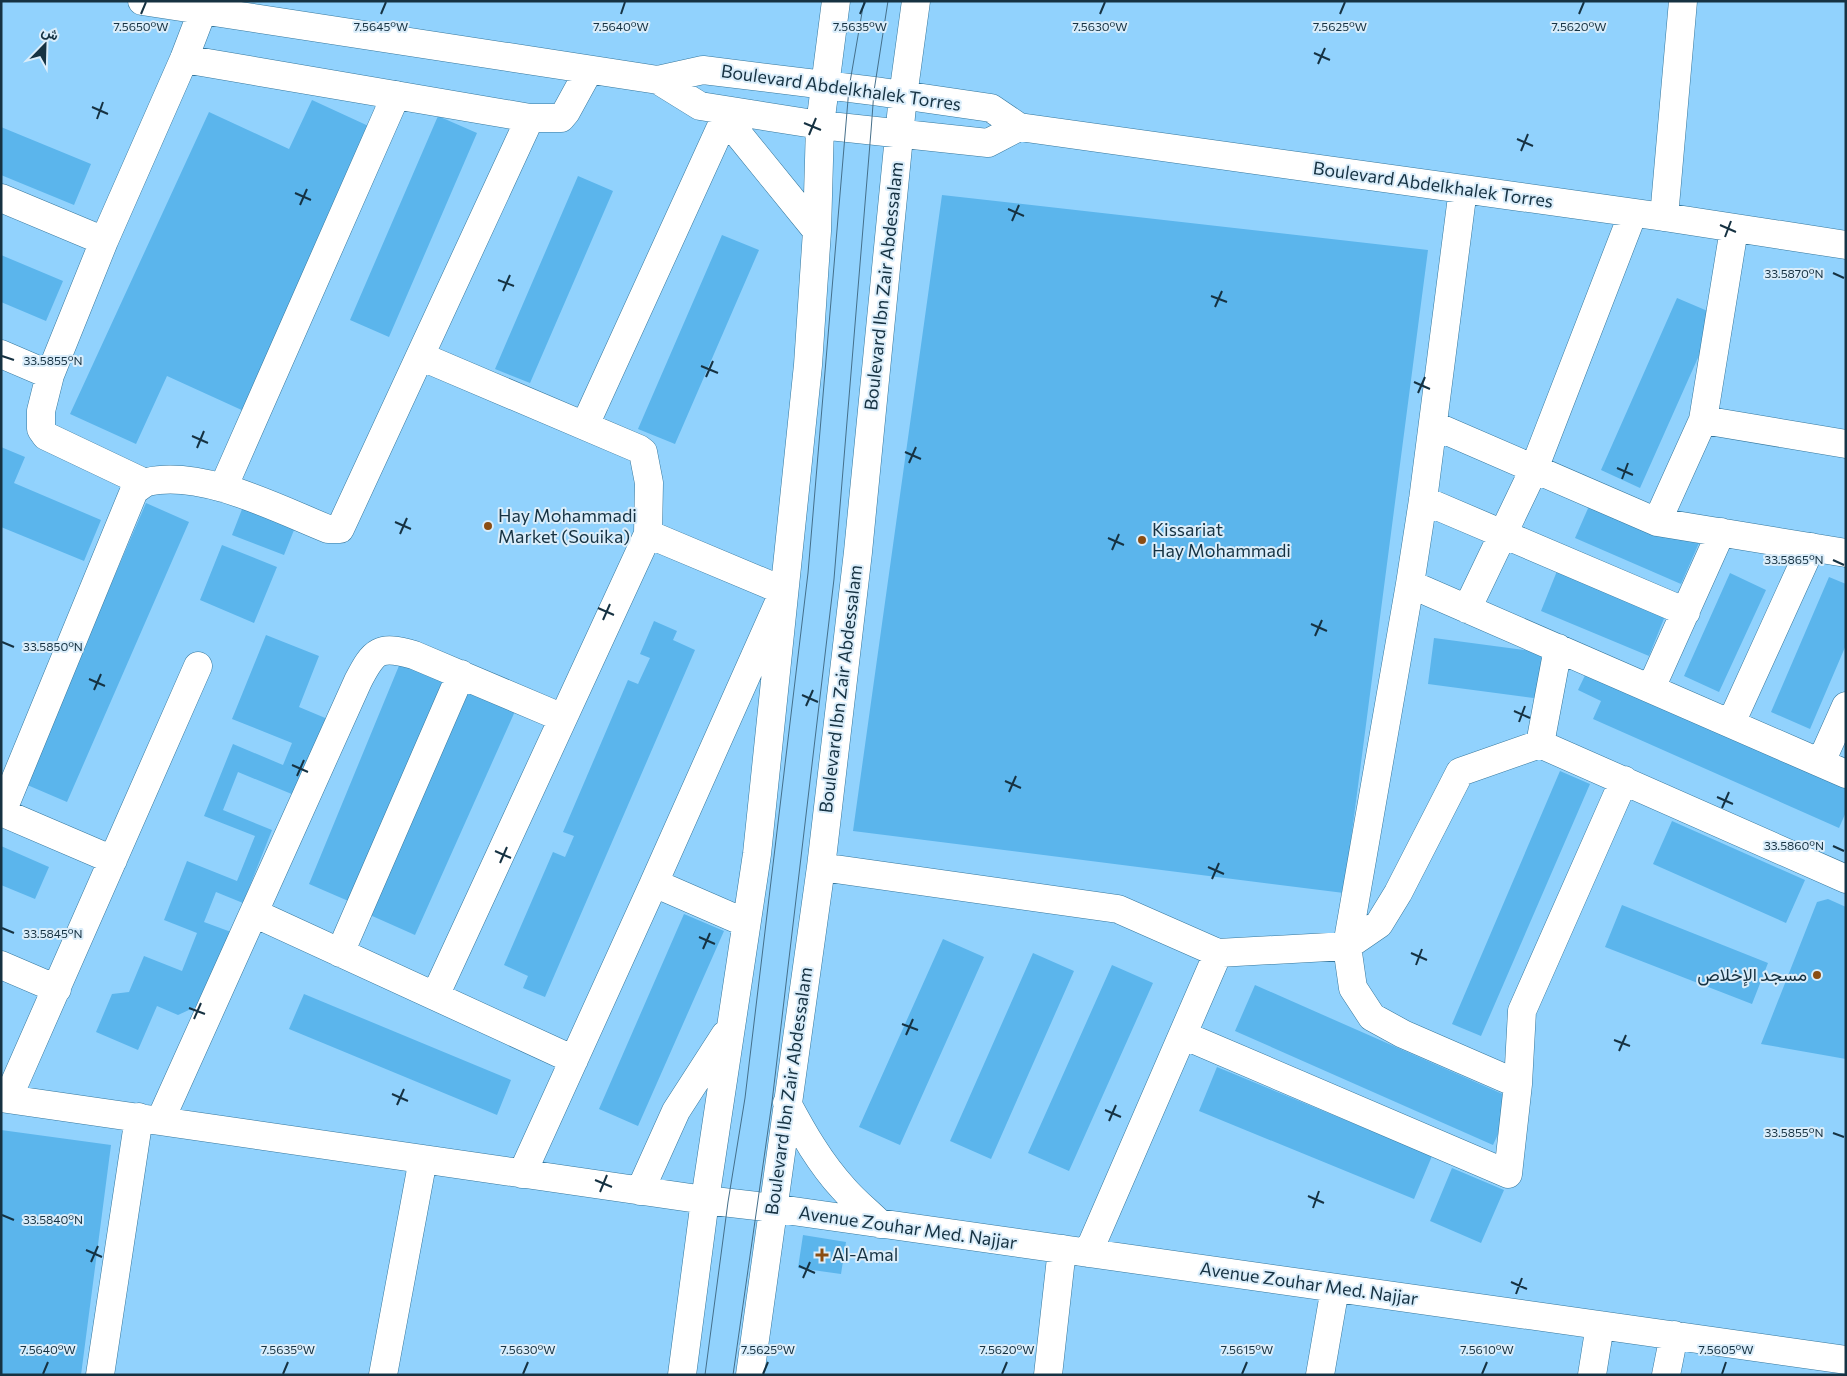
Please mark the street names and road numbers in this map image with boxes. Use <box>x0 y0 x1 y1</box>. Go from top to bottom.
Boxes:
street label: Boulevard Abdelkhalek Torres <box>720 59 963 115</box>
street label: Boulevard Abdelkhalek Torres <box>1312 156 1555 212</box>
street label: Boulevard Ibn Zair Abdessalam <box>859 160 907 411</box>
street label: Boulevard Ibn Zair Abdessalam <box>814 563 866 814</box>
street label: Boulevard Ibn Zair Abdessalam <box>760 965 816 1216</box>
street label: Avenue Zouhar Med. Najjar <box>798 1201 1019 1253</box>
street label: Avenue Zouhar Med. Najjar <box>1199 1257 1420 1309</box>

